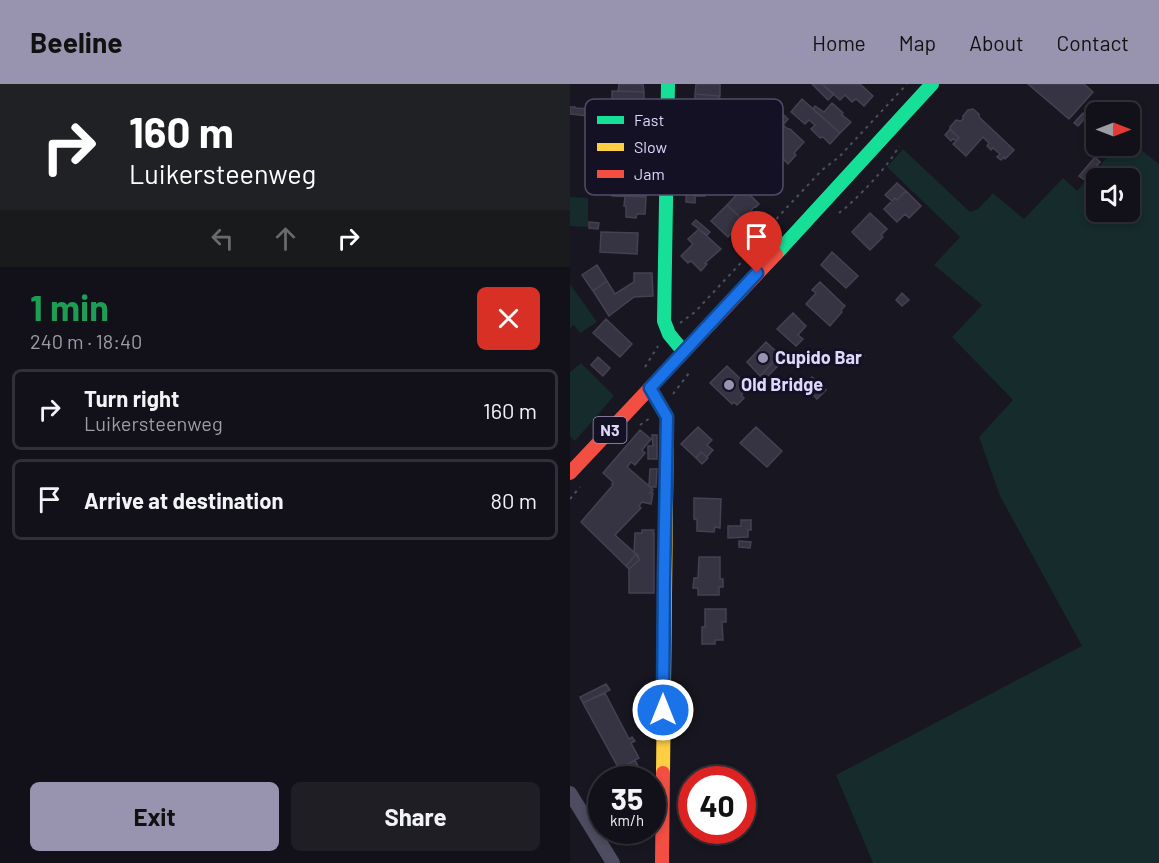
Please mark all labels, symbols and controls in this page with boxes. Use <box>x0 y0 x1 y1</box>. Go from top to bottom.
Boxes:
text: Beeline <box>30 25 122 59</box>
text: Home <box>812 30 866 55</box>
text: Map <box>899 30 936 55</box>
text: About <box>969 30 1024 55</box>
text: Contact <box>1057 30 1129 55</box>
legend <box>585 99 783 195</box>
north arrow <box>1086 102 1140 156</box>
map controls <box>1086 102 1140 222</box>
text: 160 m <box>129 106 234 156</box>
icon: right <box>30 108 108 186</box>
text: Fast <box>634 110 664 129</box>
text: Slow <box>634 137 667 156</box>
text: Luikersteenweg <box>129 157 316 189</box>
text: Jam <box>634 164 665 183</box>
button: sound <box>1086 168 1140 222</box>
pin <box>731 211 782 273</box>
icon: arrive <box>740 220 773 253</box>
icon: left <box>206 222 239 255</box>
icon: ahead <box>269 222 302 255</box>
icon: right <box>332 222 365 255</box>
text: 1 min <box>30 285 109 328</box>
button: close <box>477 287 540 350</box>
text: 240 m · 18:40 <box>30 329 142 353</box>
place label: Cupido Bar <box>775 346 862 368</box>
marker: Cupido Bar <box>756 351 770 365</box>
place label: Old Bridge <box>741 373 823 395</box>
marker: Old Bridge <box>722 378 736 392</box>
text: Turn right <box>84 385 179 411</box>
icon: right <box>33 393 66 426</box>
text: 160 m <box>483 397 537 423</box>
text: Luikersteenweg <box>84 411 223 435</box>
road number: N3 <box>594 417 627 443</box>
icon: arrive <box>33 483 66 516</box>
text: Arrive at destination <box>84 487 283 513</box>
text: 80 m <box>491 487 537 513</box>
position arrow <box>631 678 695 742</box>
speed limit sign: 40 <box>678 766 756 844</box>
text: 35 <box>611 780 643 816</box>
button: Exit <box>30 782 279 851</box>
button: Share <box>291 782 540 851</box>
text: km/h <box>610 811 644 829</box>

